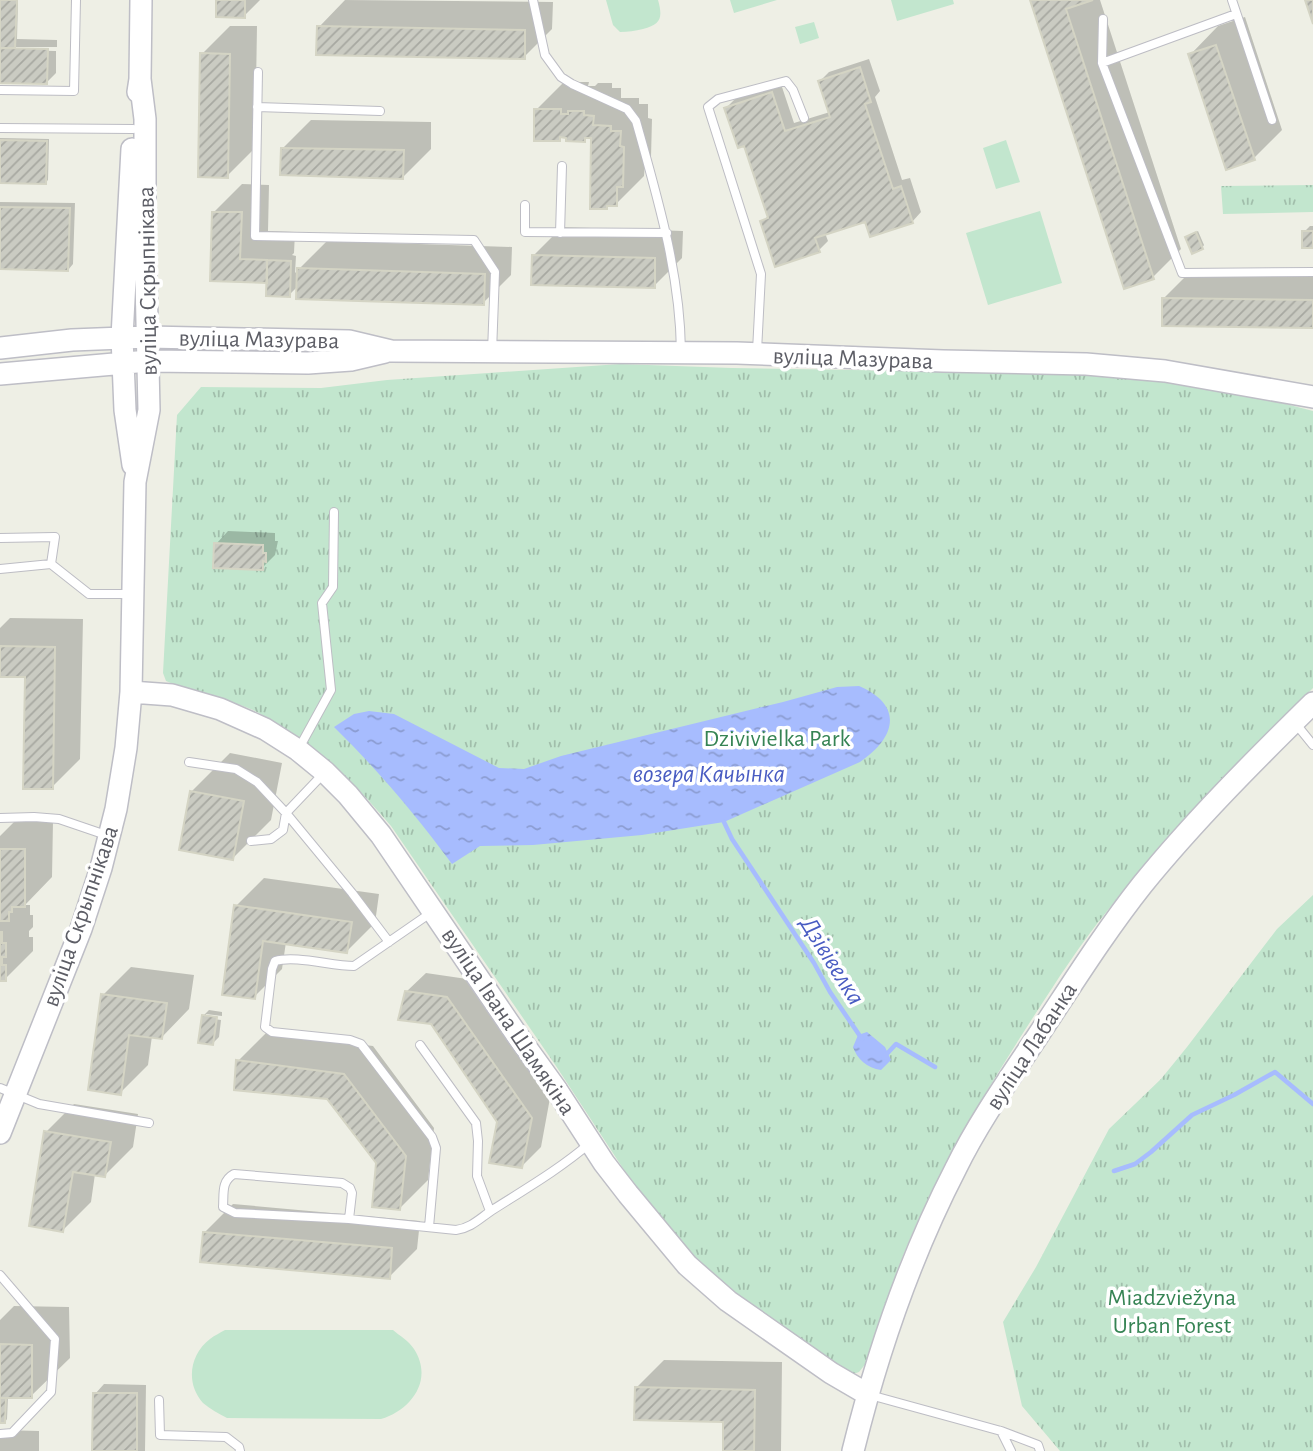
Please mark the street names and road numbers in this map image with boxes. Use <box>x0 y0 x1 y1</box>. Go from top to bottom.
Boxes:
street label: вуліца Скрыпнікава <box>134 186 162 376</box>
street label: вуліца Мазурава <box>179 327 339 353</box>
street label: вуліца Мазурава <box>772 344 934 374</box>
street label: вуліца Скрыпнікава <box>39 823 123 1010</box>
street label: вуліца Івана Шамякіна <box>437 924 580 1120</box>
street label: вуліца Лабанка <box>982 979 1082 1115</box>

